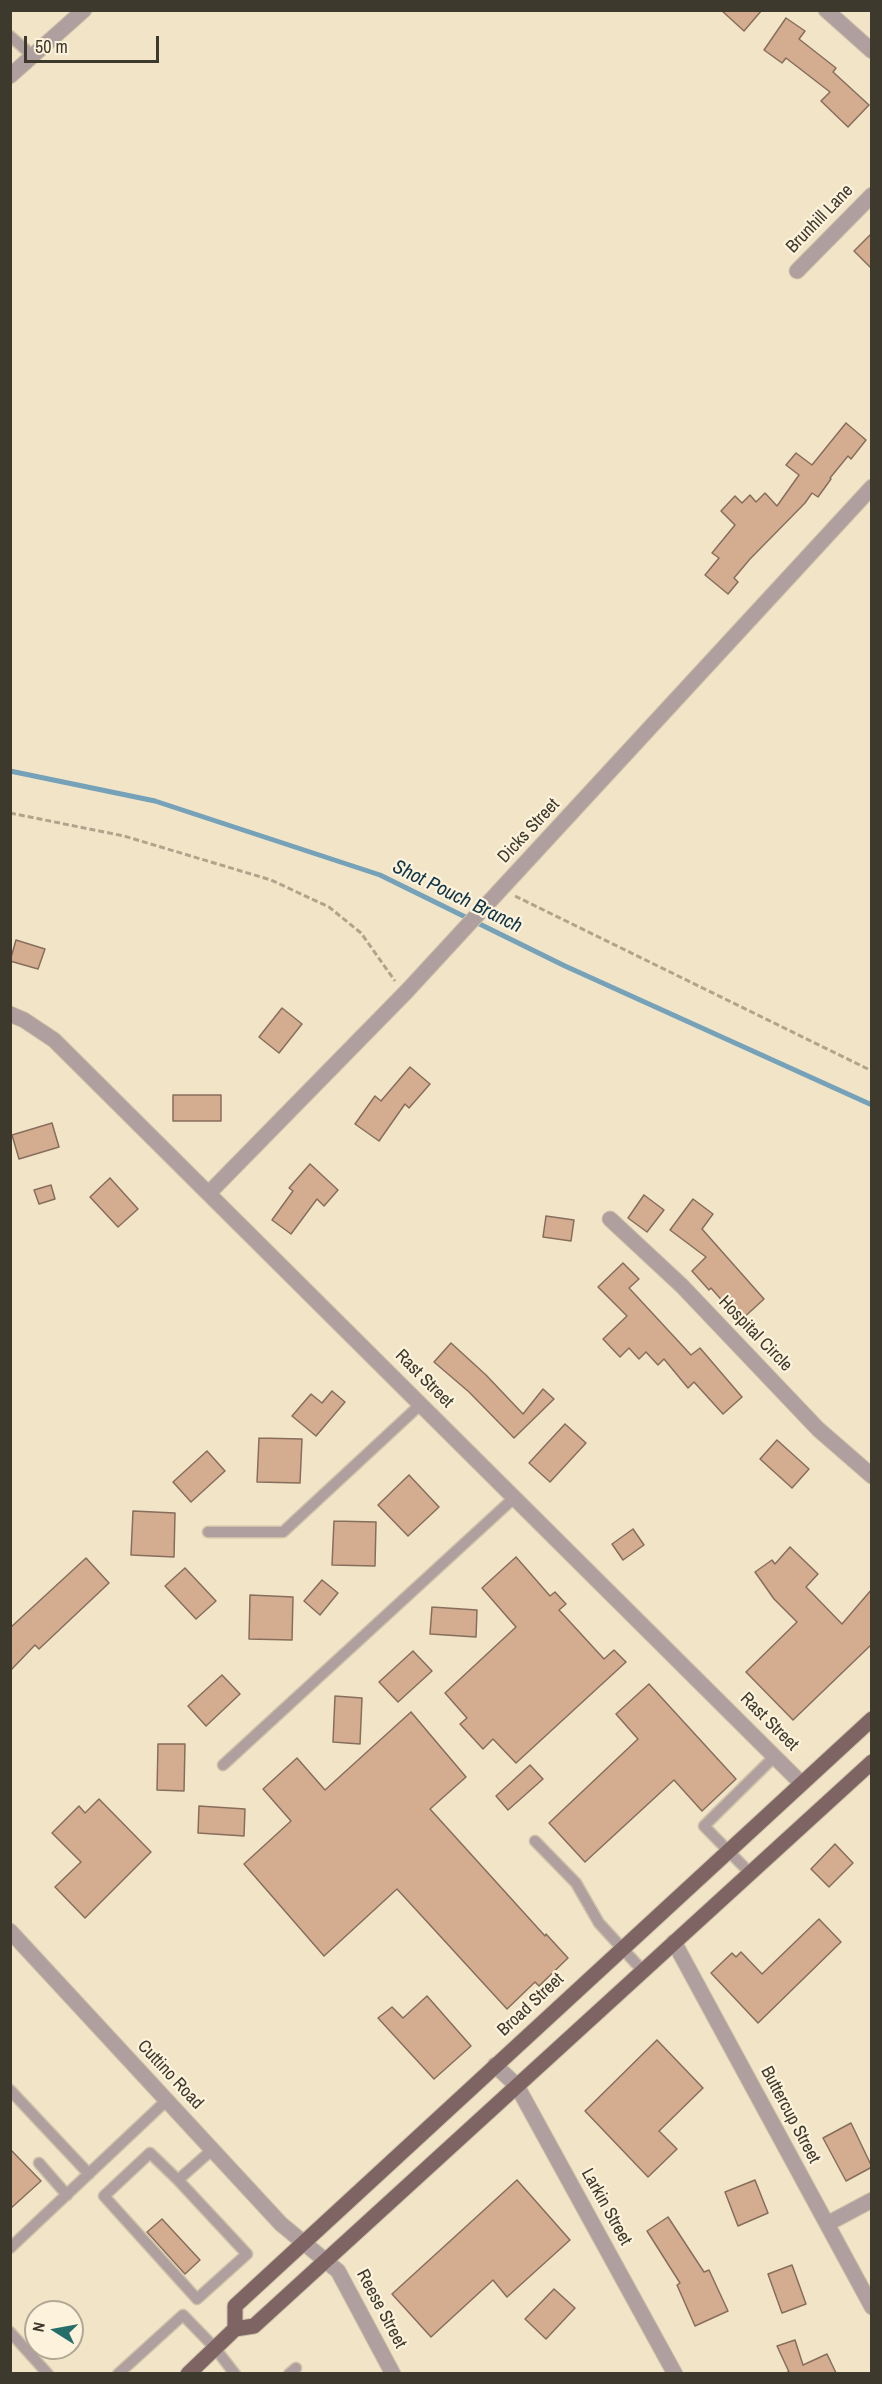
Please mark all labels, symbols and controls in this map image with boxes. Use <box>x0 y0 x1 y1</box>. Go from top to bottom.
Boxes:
scale bar <box>27 24 162 62</box>
text: 50 m <box>35 34 68 59</box>
street label: Brunhill Lane <box>782 180 858 258</box>
street label: Dicks Street <box>494 794 564 868</box>
water label: Shot Pouch Branch <box>388 855 526 939</box>
street label: Hospital Circle <box>714 1292 796 1376</box>
street label: Rast Street <box>390 1345 458 1413</box>
street label: Rast Street <box>735 1688 803 1756</box>
street label: Broad Street <box>493 1969 569 2041</box>
street label: Cuttino Road <box>132 2036 208 2114</box>
street label: Buttercup Street <box>755 2063 825 2167</box>
street label: Larkin Street <box>576 2165 636 2249</box>
street label: Reese Street <box>351 2266 411 2352</box>
north arrow <box>24 2300 84 2360</box>
text: N <box>27 2320 50 2334</box>

